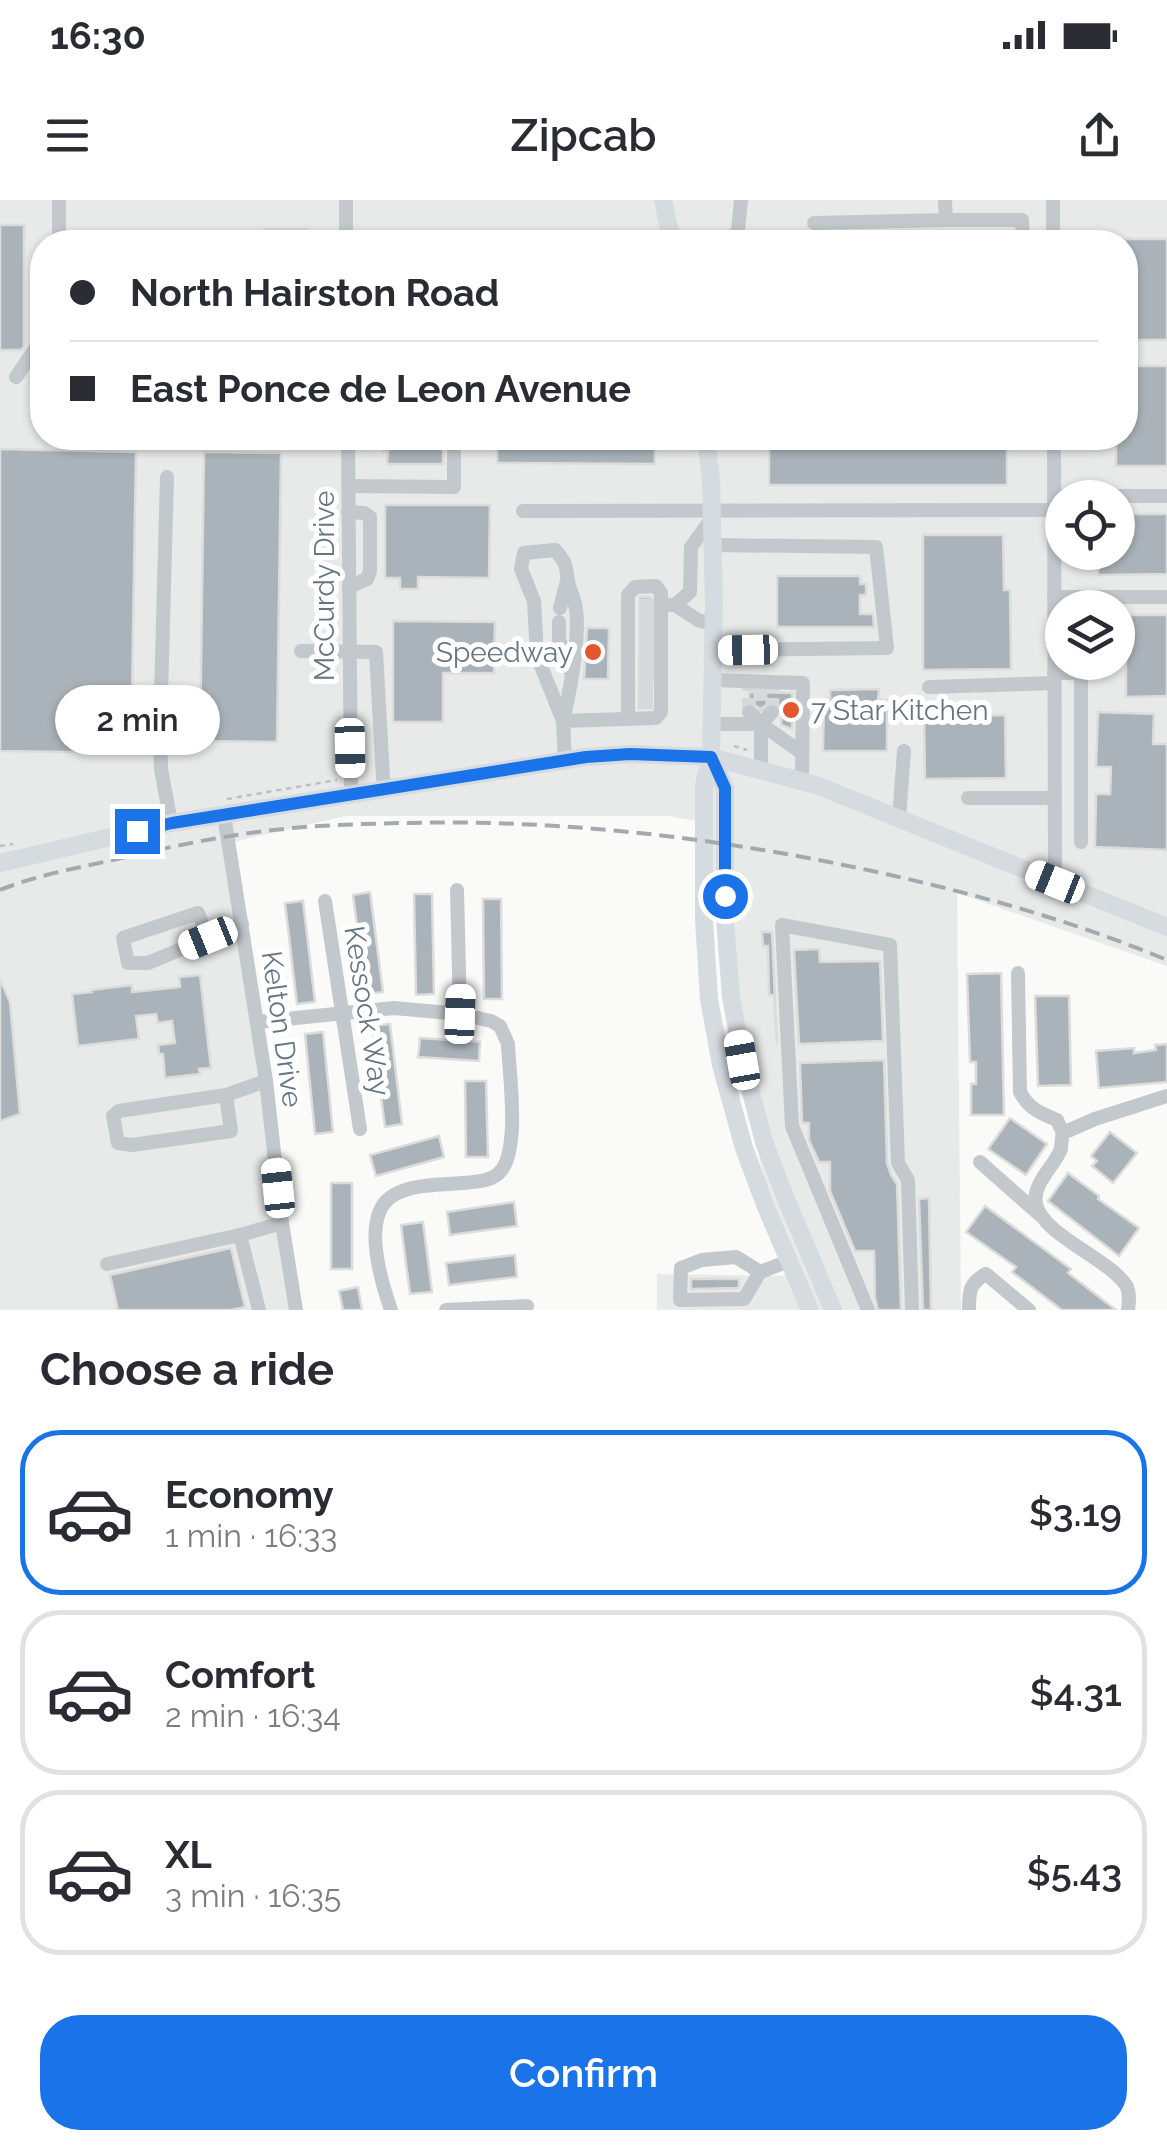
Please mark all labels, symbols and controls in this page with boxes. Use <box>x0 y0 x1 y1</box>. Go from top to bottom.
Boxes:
text: 16:30 <box>50 13 146 58</box>
icon: menu <box>40 108 95 163</box>
icon: share <box>1072 108 1127 163</box>
text: Zipcab <box>510 109 657 162</box>
text: North Hairston Road <box>130 270 499 315</box>
text: East Ponce de Leon Avenue <box>130 366 631 411</box>
map controls <box>1045 480 1135 680</box>
button: locate <box>1045 480 1135 570</box>
street label: McCurdy Drive <box>308 491 341 681</box>
button: layers <box>1045 590 1135 680</box>
car <box>718 634 778 666</box>
place label: Speedway <box>436 636 573 669</box>
marker: Speedway <box>582 641 604 663</box>
callout: 2 min <box>54 686 220 756</box>
place label: 7 Star Kitchen <box>811 694 989 727</box>
marker: 7 Star Kitchen <box>780 699 802 721</box>
text: 2 min <box>97 701 178 738</box>
car <box>334 718 366 778</box>
route end <box>115 809 160 854</box>
car <box>1022 857 1088 907</box>
route start <box>703 874 748 919</box>
car <box>175 913 241 963</box>
street label: Kessock Way <box>337 924 397 1098</box>
street label: Kelton Drive <box>255 949 309 1109</box>
car <box>444 983 476 1045</box>
car <box>722 1028 762 1092</box>
car <box>260 1157 296 1219</box>
text: Choose a ride <box>40 1343 334 1396</box>
icon: car <box>45 1468 135 1558</box>
text: Economy <box>165 1472 334 1517</box>
text: $3.19 <box>1029 1490 1122 1535</box>
text: 1 min · 16:33 <box>165 1517 337 1554</box>
icon: car <box>45 1648 135 1738</box>
text: Comfort <box>165 1652 315 1697</box>
text: $4.31 <box>1030 1670 1122 1715</box>
text: 2 min · 16:34 <box>165 1697 341 1734</box>
icon: car <box>45 1828 135 1918</box>
text: XL <box>165 1832 212 1877</box>
text: $5.43 <box>1027 1850 1122 1895</box>
text: 3 min · 16:35 <box>165 1877 341 1914</box>
button: Confirm <box>40 2015 1127 2130</box>

